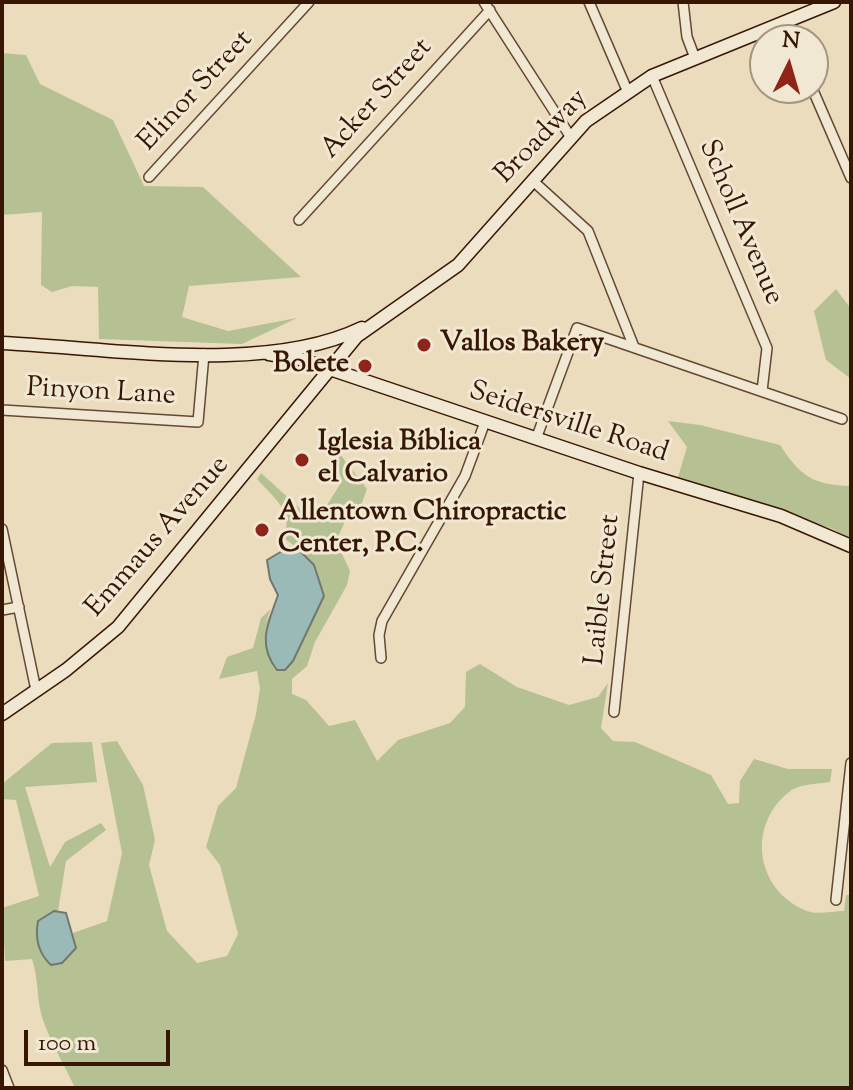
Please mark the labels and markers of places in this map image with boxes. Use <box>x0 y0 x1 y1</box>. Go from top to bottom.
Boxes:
place label: Vallos Bakery <box>440 328 604 362</box>
marker: Vallos Bakery <box>415 336 433 354</box>
place label: Bolete <box>273 349 349 383</box>
marker: Bolete <box>356 357 374 375</box>
place label: Iglesia Bíblica el Calvario <box>318 427 481 493</box>
marker: Iglesia Bíblica el Calvario <box>293 451 311 469</box>
place label: Allentown Chiropractic Center, P.C. <box>278 497 566 563</box>
marker: Allentown Chiropractic Center, P.C. <box>253 521 271 539</box>

